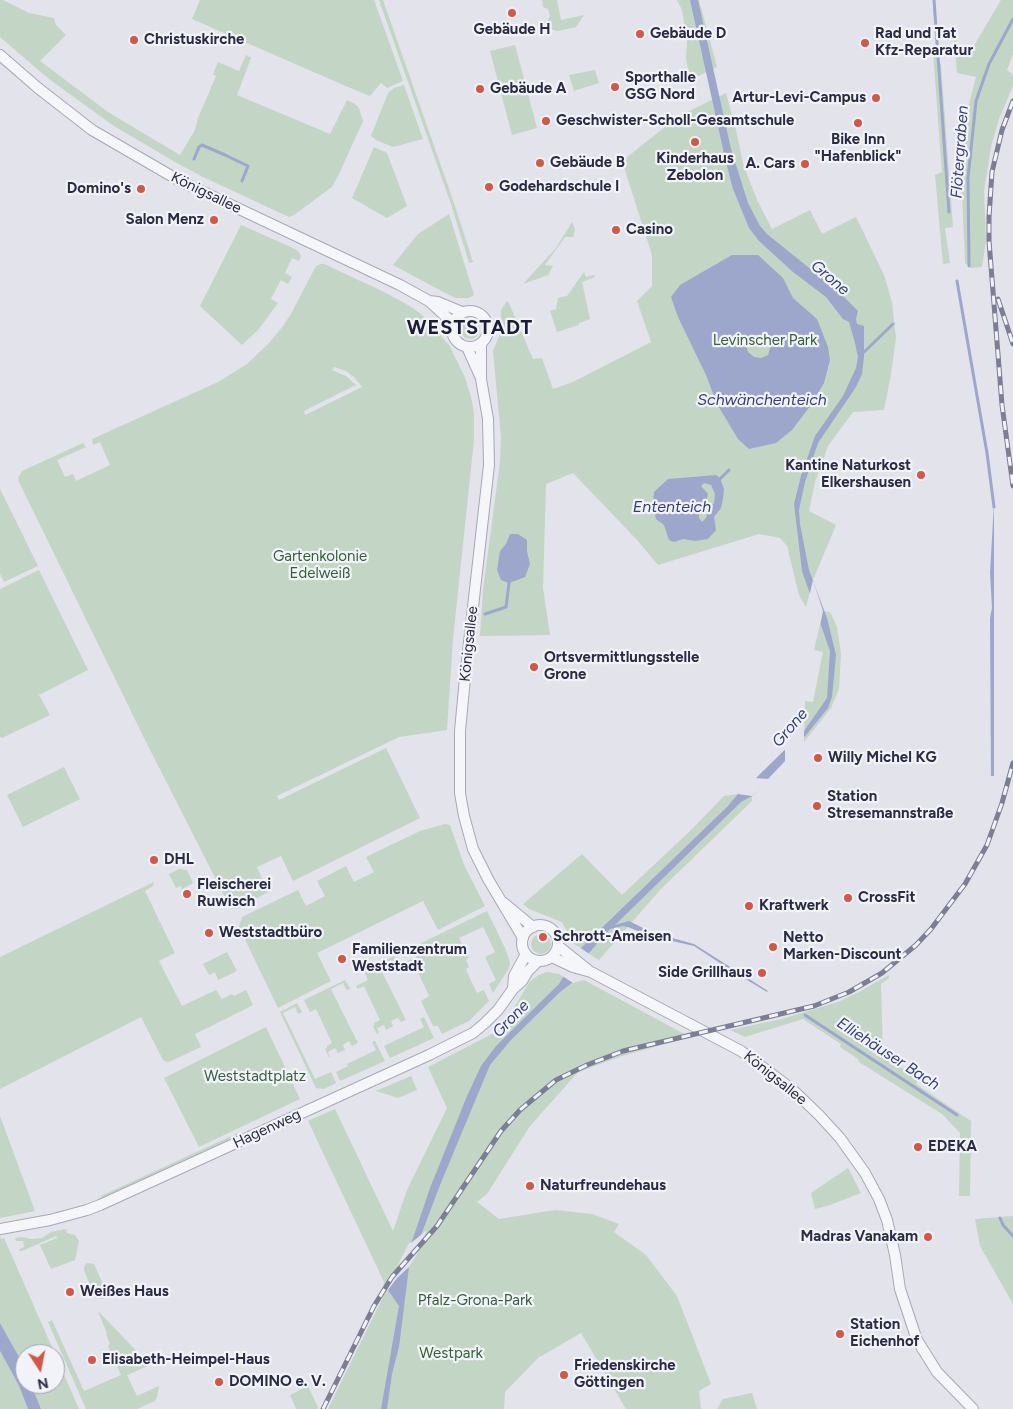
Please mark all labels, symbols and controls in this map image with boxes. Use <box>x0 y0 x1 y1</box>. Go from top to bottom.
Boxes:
marker: Gebäude H <box>506 7 518 19</box>
place label: Gebäude H <box>474 21 550 39</box>
place label: Gebäude D <box>650 25 726 43</box>
place label: Rad und Tat Kfz-Reparatur <box>875 25 973 60</box>
marker: Gebäude D <box>634 28 646 40</box>
place label: Christuskirche <box>144 31 244 49</box>
marker: Christuskirche <box>128 34 140 46</box>
marker: Rad und Tat Kfz-Reparatur <box>859 37 871 49</box>
place label: Sporthalle GSG Nord <box>625 69 696 104</box>
place label: Gebäude A <box>490 80 566 98</box>
marker: Sporthalle GSG Nord <box>609 81 621 93</box>
marker: Gebäude A <box>474 83 486 95</box>
place label: Artur-Levi-Campus <box>732 89 866 107</box>
marker: Artur-Levi-Campus <box>870 92 882 104</box>
water label: Flötergraben <box>947 105 973 199</box>
place label: Geschwister-Scholl-Gesamtschule <box>556 112 794 130</box>
marker: Geschwister-Scholl-Gesamtschule <box>540 115 552 127</box>
marker: Bike Inn "Hafenblick" <box>852 117 864 129</box>
place label: Bike Inn "Hafenblick" <box>815 131 901 166</box>
marker: Kinderhaus Zebolon <box>689 136 701 148</box>
place label: Kinderhaus Zebolon <box>656 150 734 185</box>
place label: Gebäude B <box>550 154 625 172</box>
place label: A. Cars <box>745 155 795 173</box>
marker: Gebäude B <box>534 157 546 169</box>
marker: A. Cars <box>799 158 811 170</box>
street label: Königsallee <box>168 168 244 218</box>
place label: Godehardschule I <box>499 178 619 196</box>
place label: Domino's <box>67 180 131 198</box>
marker: Godehardschule I <box>483 181 495 193</box>
marker: Domino's <box>135 183 147 195</box>
place label: Salon Menz <box>126 211 204 229</box>
marker: Salon Menz <box>208 214 220 226</box>
place label: Casino <box>626 221 673 239</box>
marker: Casino <box>610 224 622 236</box>
water label: Grone <box>807 256 853 300</box>
district label: WESTSTADT <box>406 316 534 340</box>
park label: Levinscher Park <box>713 332 817 350</box>
water label: Schwänchenteich <box>697 390 827 410</box>
place label: Kantine Naturkost Elkershausen <box>785 457 911 492</box>
marker: Kantine Naturkost Elkershausen <box>915 469 927 481</box>
water label: Ententeich <box>633 497 711 517</box>
park label: Gartenkolonie Edelweiß <box>273 548 367 583</box>
street label: Königsallee <box>456 605 482 683</box>
place label: Ortsvermittlungsstelle Grone <box>544 649 699 684</box>
marker: Ortsvermittlungsstelle Grone <box>528 661 540 673</box>
water label: Grone <box>768 705 812 751</box>
place label: Willy Michel KG <box>828 749 937 767</box>
marker: Willy Michel KG <box>812 752 824 764</box>
place label: Station Stresemannstraße <box>827 788 953 823</box>
marker: Station Stresemannstraße <box>811 800 823 812</box>
place label: DHL <box>164 851 194 869</box>
marker: DHL <box>148 854 160 866</box>
place label: Fleischerei Ruwisch <box>197 876 271 911</box>
marker: Fleischerei Ruwisch <box>181 888 193 900</box>
place label: CrossFit <box>858 889 916 907</box>
marker: CrossFit <box>842 892 854 904</box>
place label: Kraftwerk <box>759 897 829 915</box>
marker: Kraftwerk <box>743 900 755 912</box>
place label: Weststadtbüro <box>219 924 322 942</box>
marker: Weststadtbüro <box>203 927 215 939</box>
place label: Schrott-Ameisen <box>553 928 671 946</box>
place label: Netto Marken-Discount <box>783 929 902 964</box>
marker: Schrott-Ameisen <box>537 931 549 943</box>
place label: Familienzentrum Weststadt <box>352 941 467 976</box>
marker: Netto Marken-Discount <box>767 941 779 953</box>
marker: Familienzentrum Weststadt <box>336 953 348 965</box>
place label: Side Grillhaus <box>658 964 752 982</box>
marker: Side Grillhaus <box>756 967 768 979</box>
water label: Grone <box>489 996 533 1042</box>
water label: Elliehäuser Bach <box>833 1014 943 1094</box>
street label: Königsallee <box>740 1047 810 1109</box>
park label: Weststadtplatz <box>204 1068 306 1086</box>
street label: Hagenweg <box>230 1105 304 1153</box>
place label: EDEKA <box>928 1138 977 1156</box>
marker: EDEKA <box>912 1141 924 1153</box>
place label: Naturfreundehaus <box>540 1177 666 1195</box>
marker: Naturfreundehaus <box>524 1180 536 1192</box>
place label: Madras Vanakam <box>800 1228 918 1246</box>
marker: Madras Vanakam <box>922 1231 934 1243</box>
place label: Weißes Haus <box>80 1283 169 1301</box>
marker: Weißes Haus <box>64 1286 76 1298</box>
park label: Pfalz-Grona-Park <box>418 1292 532 1310</box>
place label: Station Eichenhof <box>850 1316 919 1351</box>
marker: Station Eichenhof <box>834 1328 846 1340</box>
north arrow <box>15 1344 65 1394</box>
park label: Westpark <box>419 1345 483 1363</box>
place label: Elisabeth-Heimpel-Haus <box>102 1351 270 1369</box>
marker: Elisabeth-Heimpel-Haus <box>86 1354 98 1366</box>
place label: Friedenskirche Göttingen <box>574 1357 676 1392</box>
marker: Friedenskirche Göttingen <box>558 1369 570 1381</box>
place label: DOMINO e. V. <box>229 1373 326 1391</box>
text: N <box>36 1374 50 1393</box>
marker: DOMINO e. V. <box>213 1376 225 1388</box>

